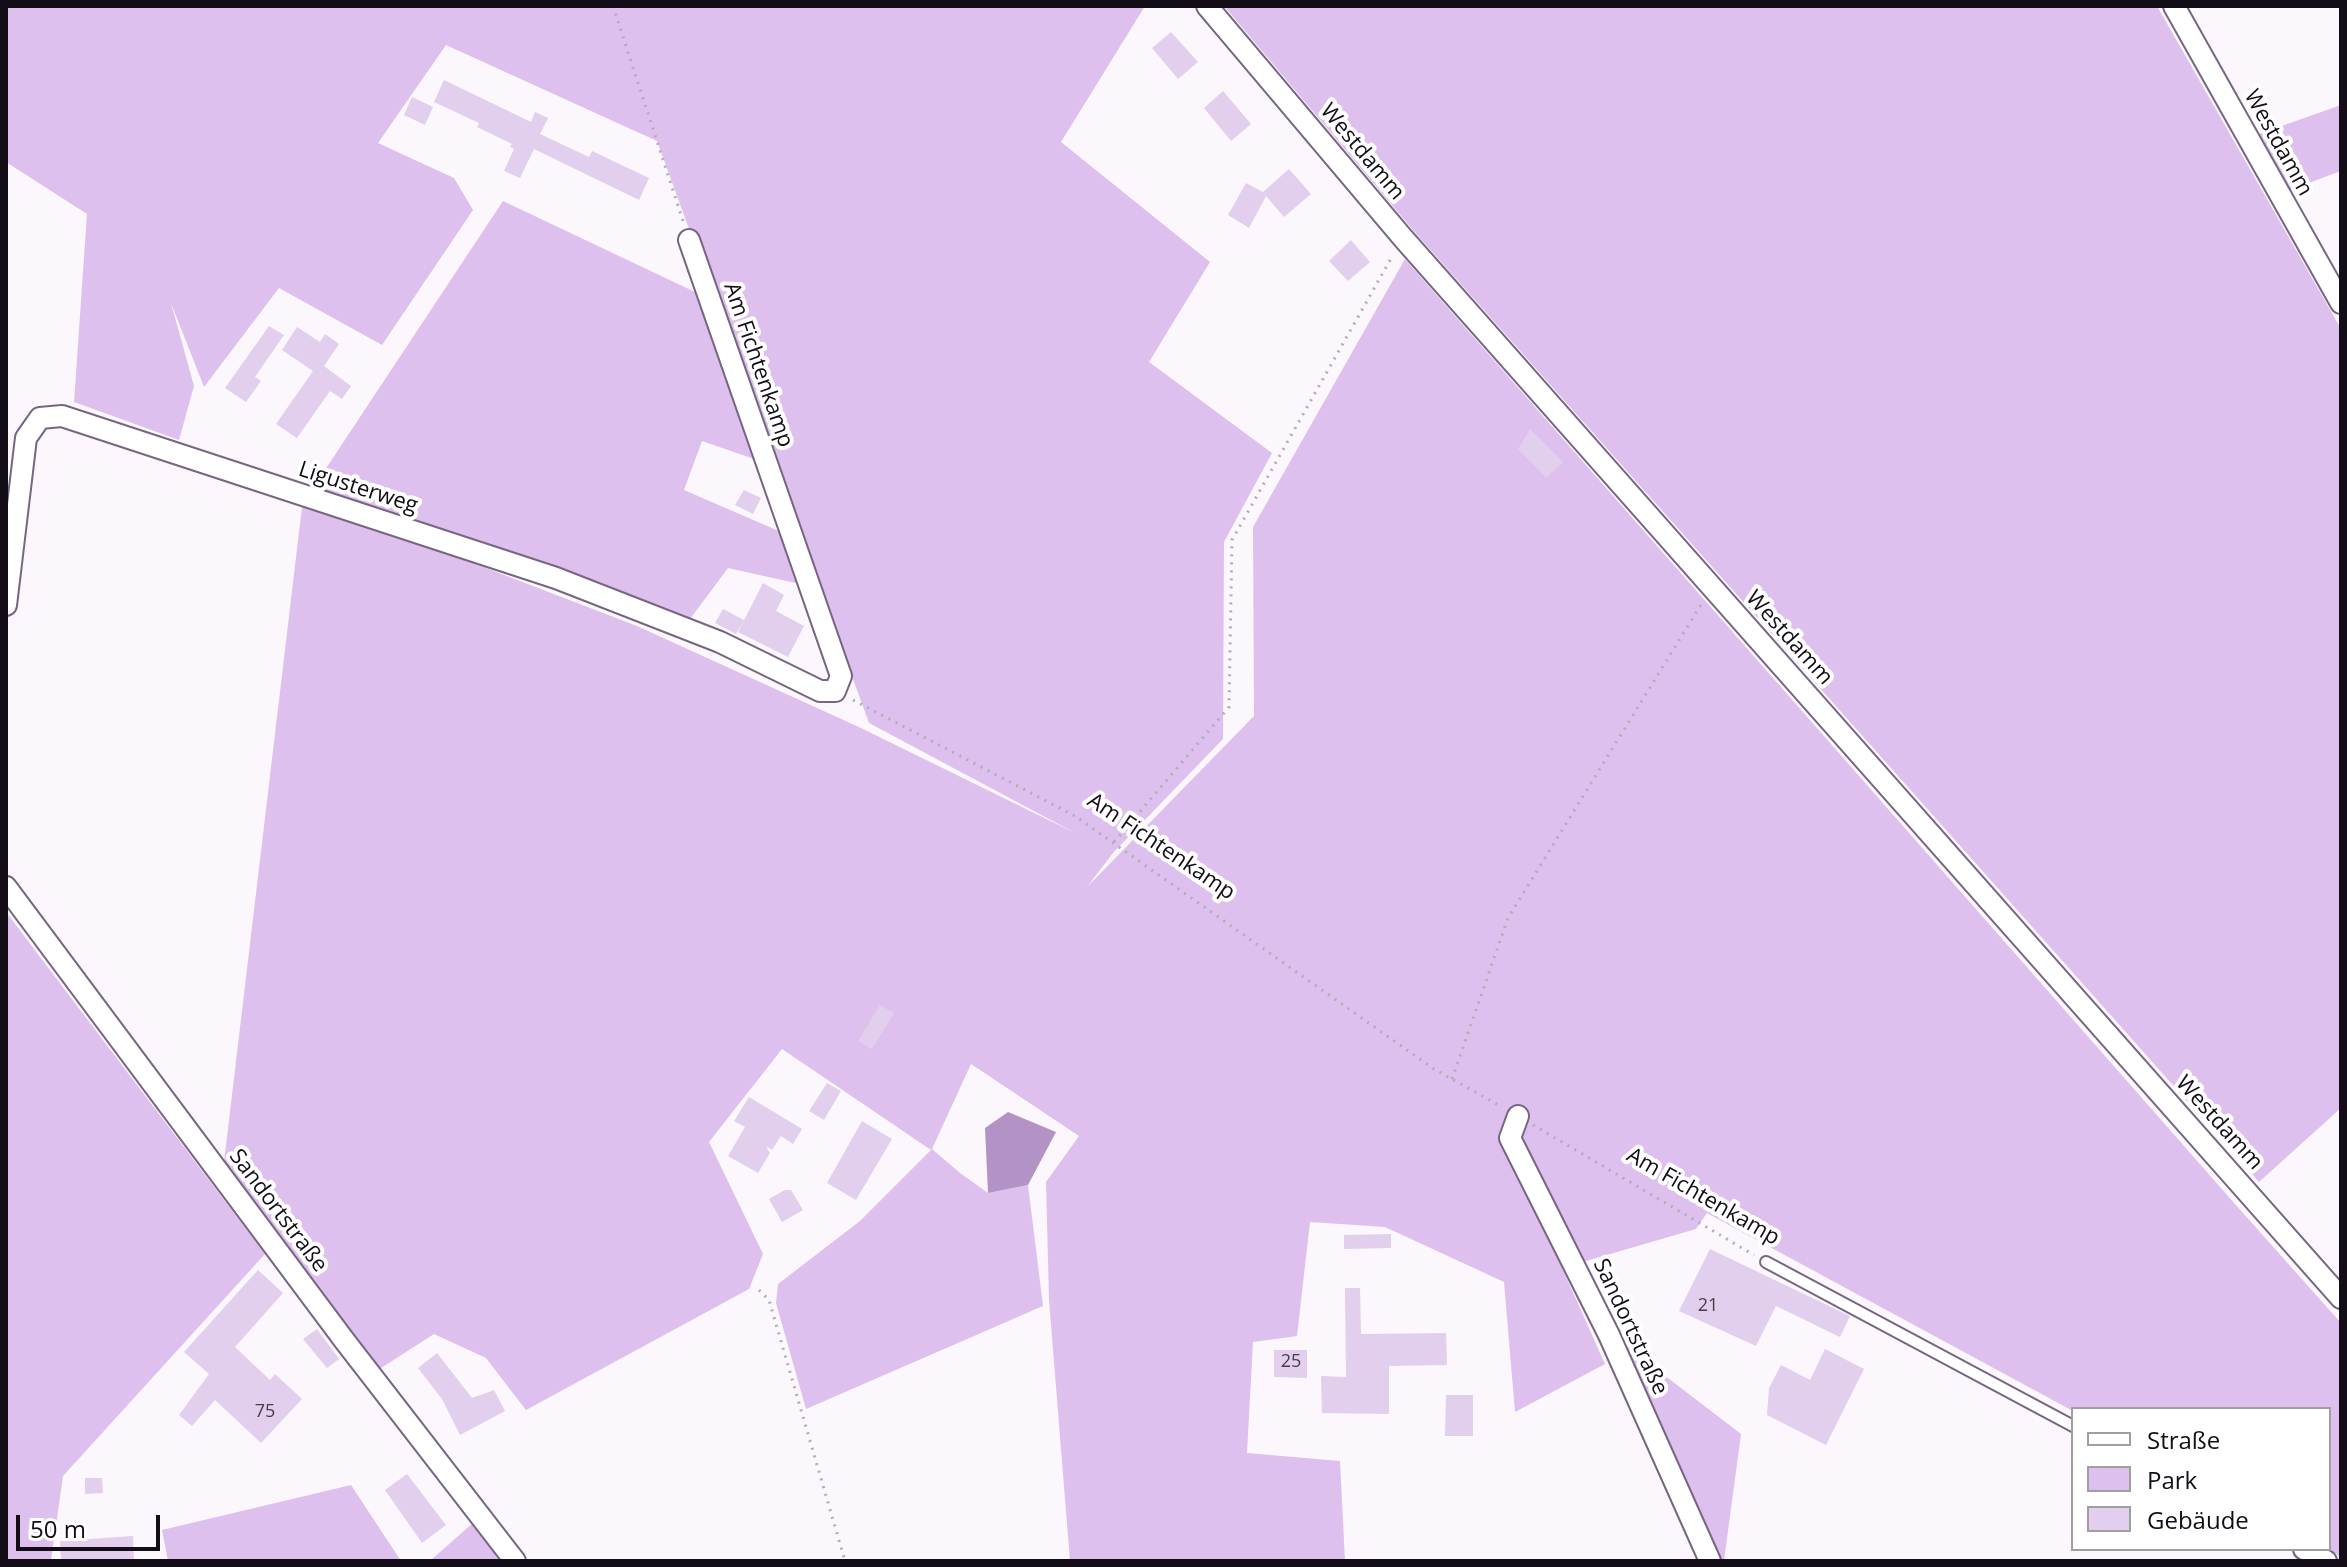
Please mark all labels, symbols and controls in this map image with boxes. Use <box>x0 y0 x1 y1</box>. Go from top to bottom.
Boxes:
street label: Westdamm <box>2238 85 2318 201</box>
street label: Westdamm <box>1314 99 1410 205</box>
street label: Am Fichtenkamp <box>717 279 799 451</box>
street label: Ligusterweg <box>295 456 421 520</box>
street label: Westdamm <box>1740 586 1838 690</box>
street label: Am Fichtenkamp <box>1082 788 1240 906</box>
street label: Westdamm <box>2170 1071 2268 1175</box>
street label: Am Fichtenkamp <box>1622 1143 1784 1251</box>
street label: Sandortstraße <box>223 1144 333 1278</box>
street label: Sandortstraße <box>1587 1255 1673 1399</box>
house number: 21 <box>1698 1295 1718 1317</box>
house number: 25 <box>1281 1351 1301 1373</box>
house number: 75 <box>255 1401 275 1423</box>
legend <box>2071 1407 2331 1551</box>
text: Straße <box>2147 1423 2220 1456</box>
text: Park <box>2147 1463 2197 1496</box>
scale bar <box>20 1499 164 1549</box>
text: Gebäude <box>2147 1503 2249 1536</box>
text: 50 m <box>30 1512 86 1545</box>

